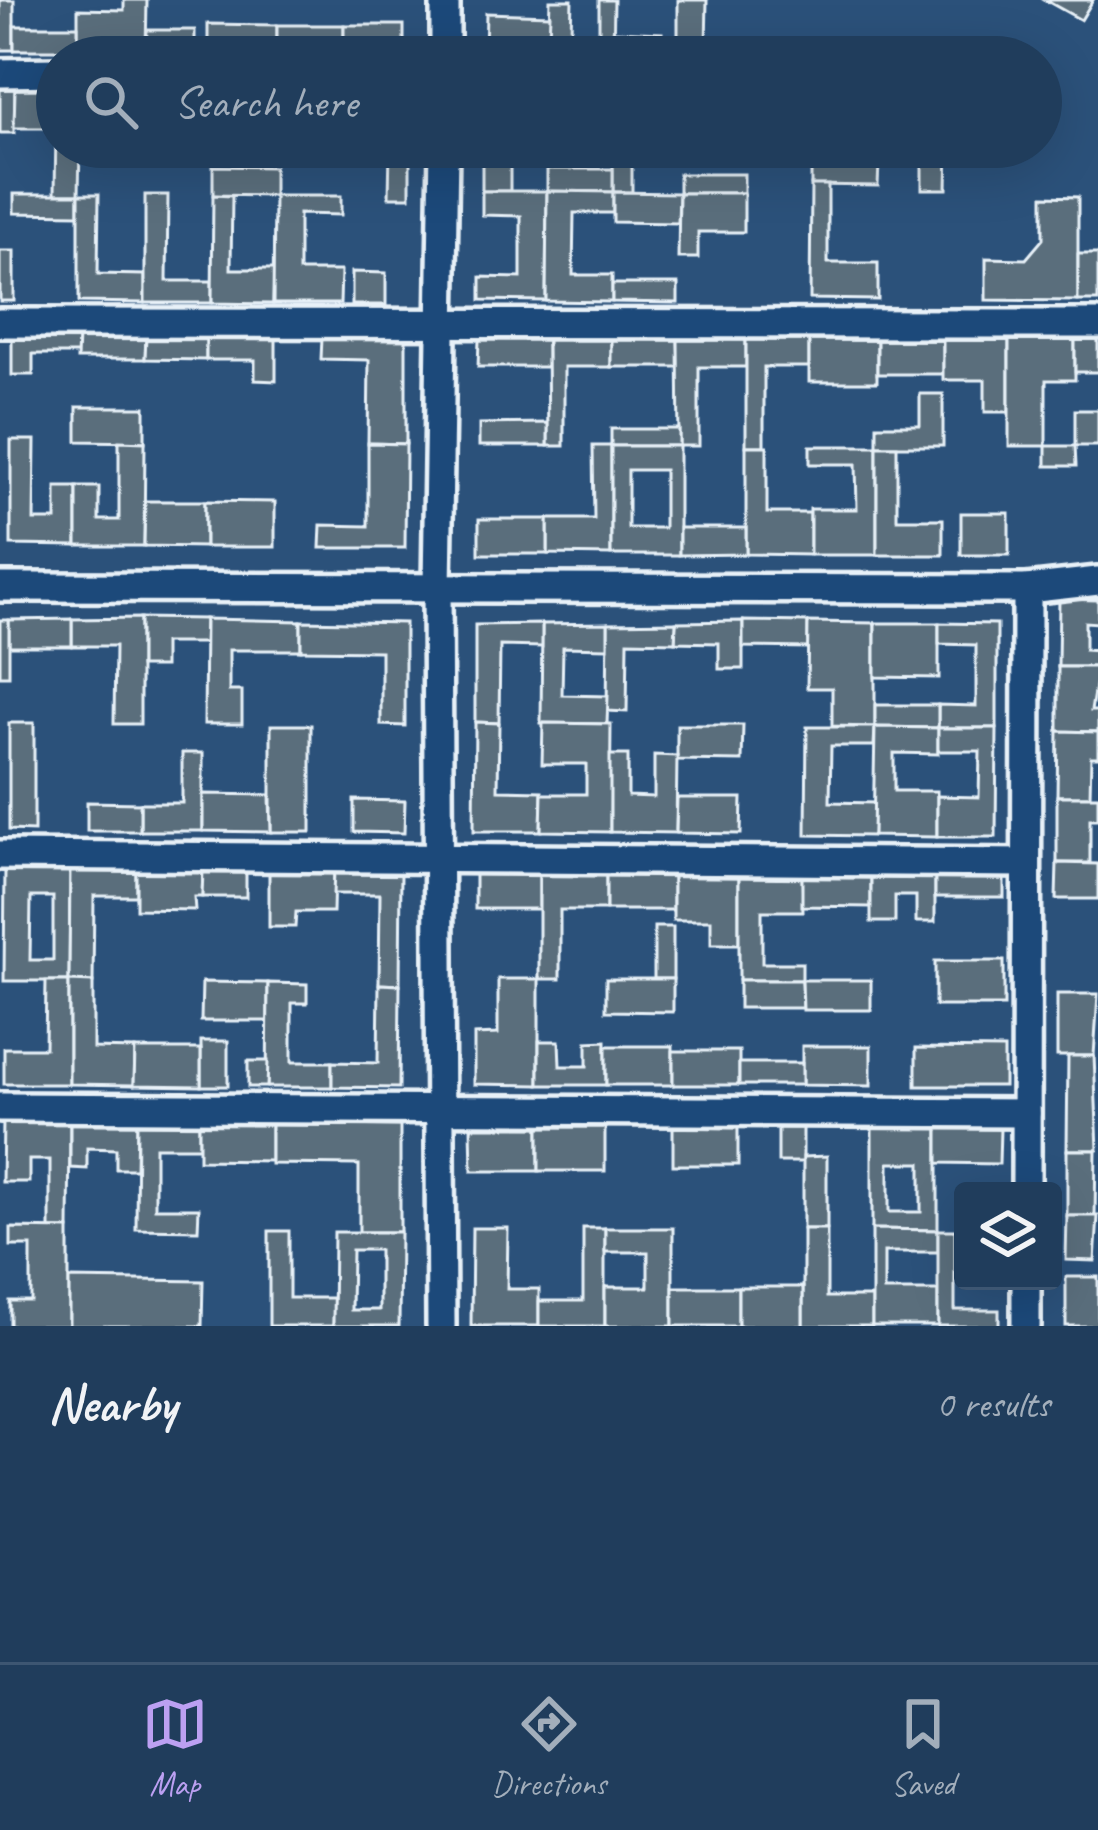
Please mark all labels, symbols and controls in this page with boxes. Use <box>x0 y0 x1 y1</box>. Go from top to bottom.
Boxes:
search box <box>36 36 1062 168</box>
icon: search <box>78 69 144 135</box>
text: Search here <box>174 74 357 131</box>
map controls <box>954 1182 1062 1290</box>
button: layers <box>954 1182 1062 1290</box>
text: Nearby <box>48 1372 176 1436</box>
text: 0 results <box>936 1380 1050 1429</box>
tab: Map <box>142 1691 208 1805</box>
tab: Directions <box>492 1691 606 1805</box>
tab: Saved <box>890 1691 956 1805</box>

